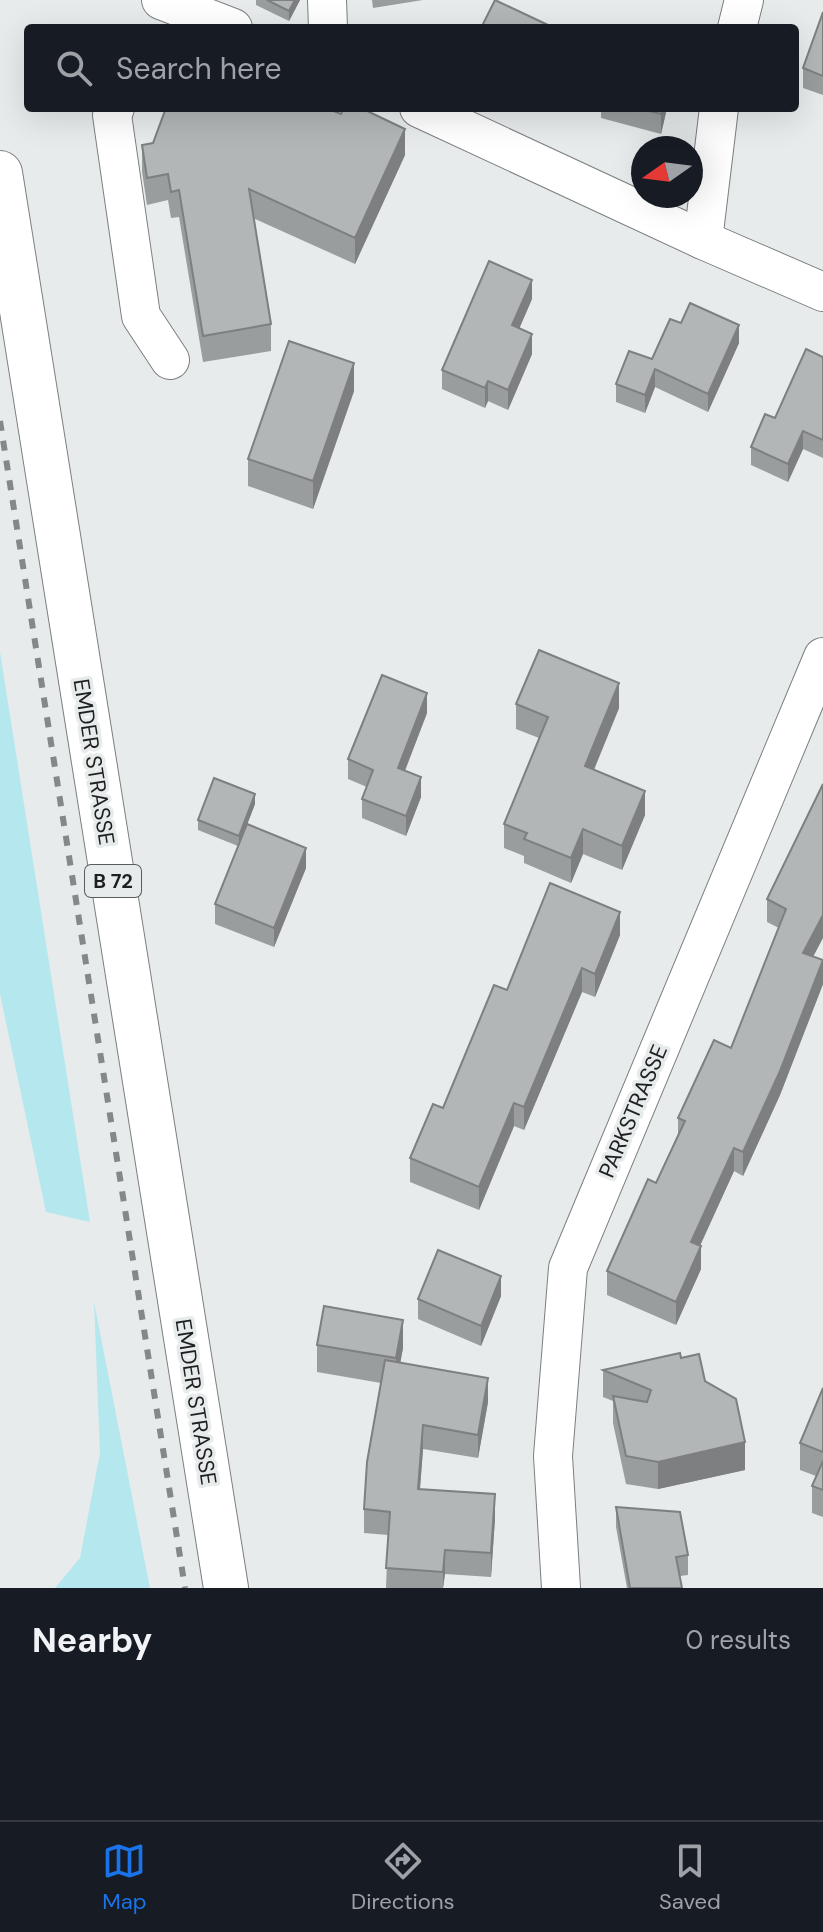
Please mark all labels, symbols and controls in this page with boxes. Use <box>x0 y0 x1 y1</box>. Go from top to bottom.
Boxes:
search box <box>24 24 799 112</box>
icon: search <box>52 46 96 90</box>
text: Search here <box>116 49 282 88</box>
north arrow <box>631 136 703 208</box>
street label: EMDER STRASSE <box>67 677 121 847</box>
road number: B 72 <box>85 865 141 897</box>
street label: PARKSTRASSE <box>592 1040 674 1182</box>
street label: EMDER STRASSE <box>169 1317 223 1487</box>
text: Nearby <box>32 1618 152 1663</box>
text: 0 results <box>685 1623 791 1657</box>
tab: Map <box>102 1839 147 1916</box>
tab: Directions <box>351 1839 455 1916</box>
tab: Saved <box>659 1839 721 1916</box>

